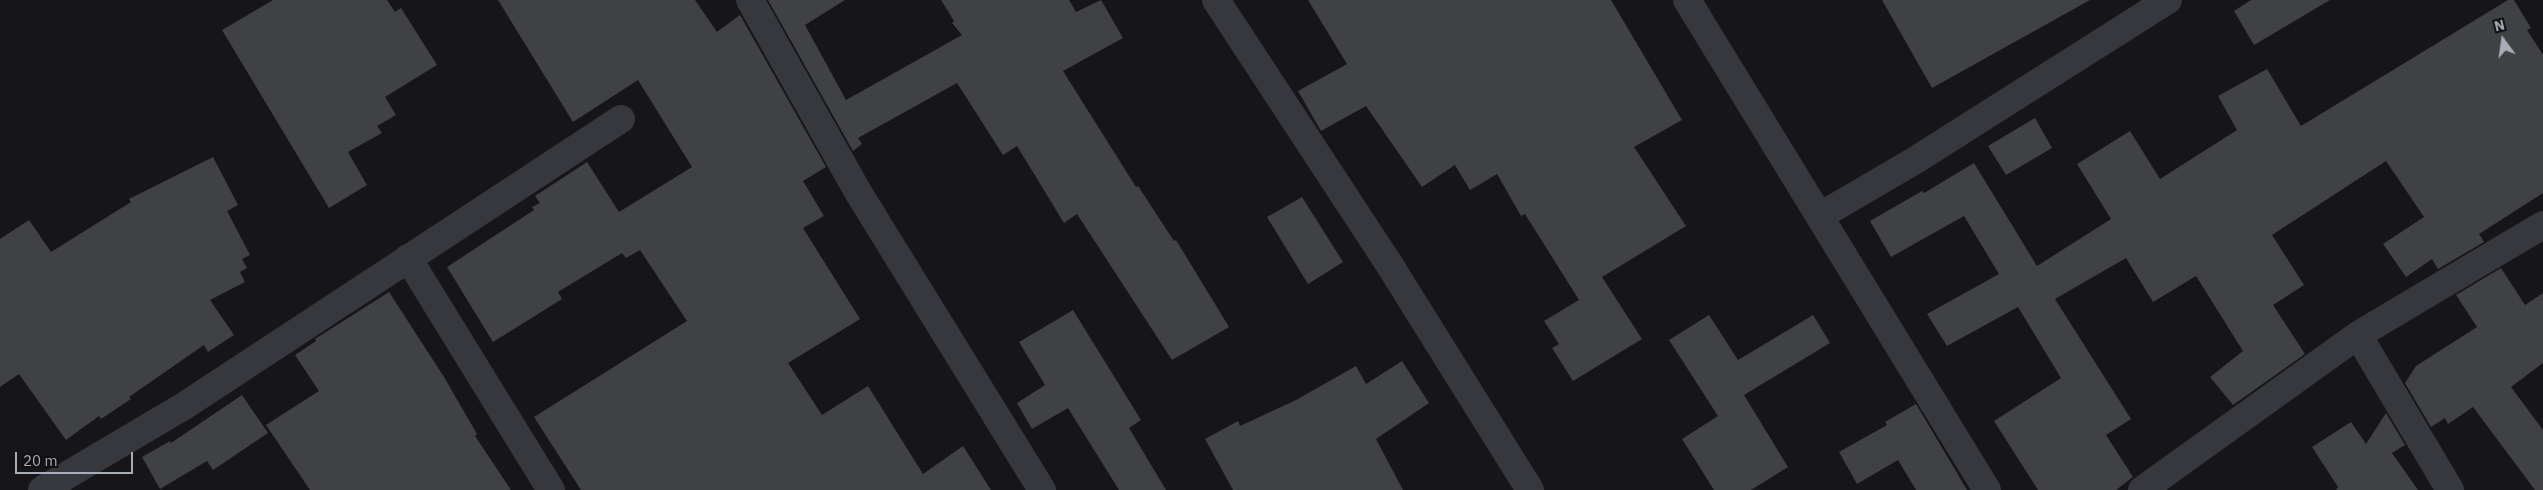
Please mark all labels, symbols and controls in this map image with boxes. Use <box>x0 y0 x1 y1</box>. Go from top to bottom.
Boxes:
north arrow <box>2478 15 2528 65</box>
text: N <box>2492 15 2506 35</box>
scale bar <box>18 442 135 474</box>
text: 20 m <box>23 451 58 470</box>

